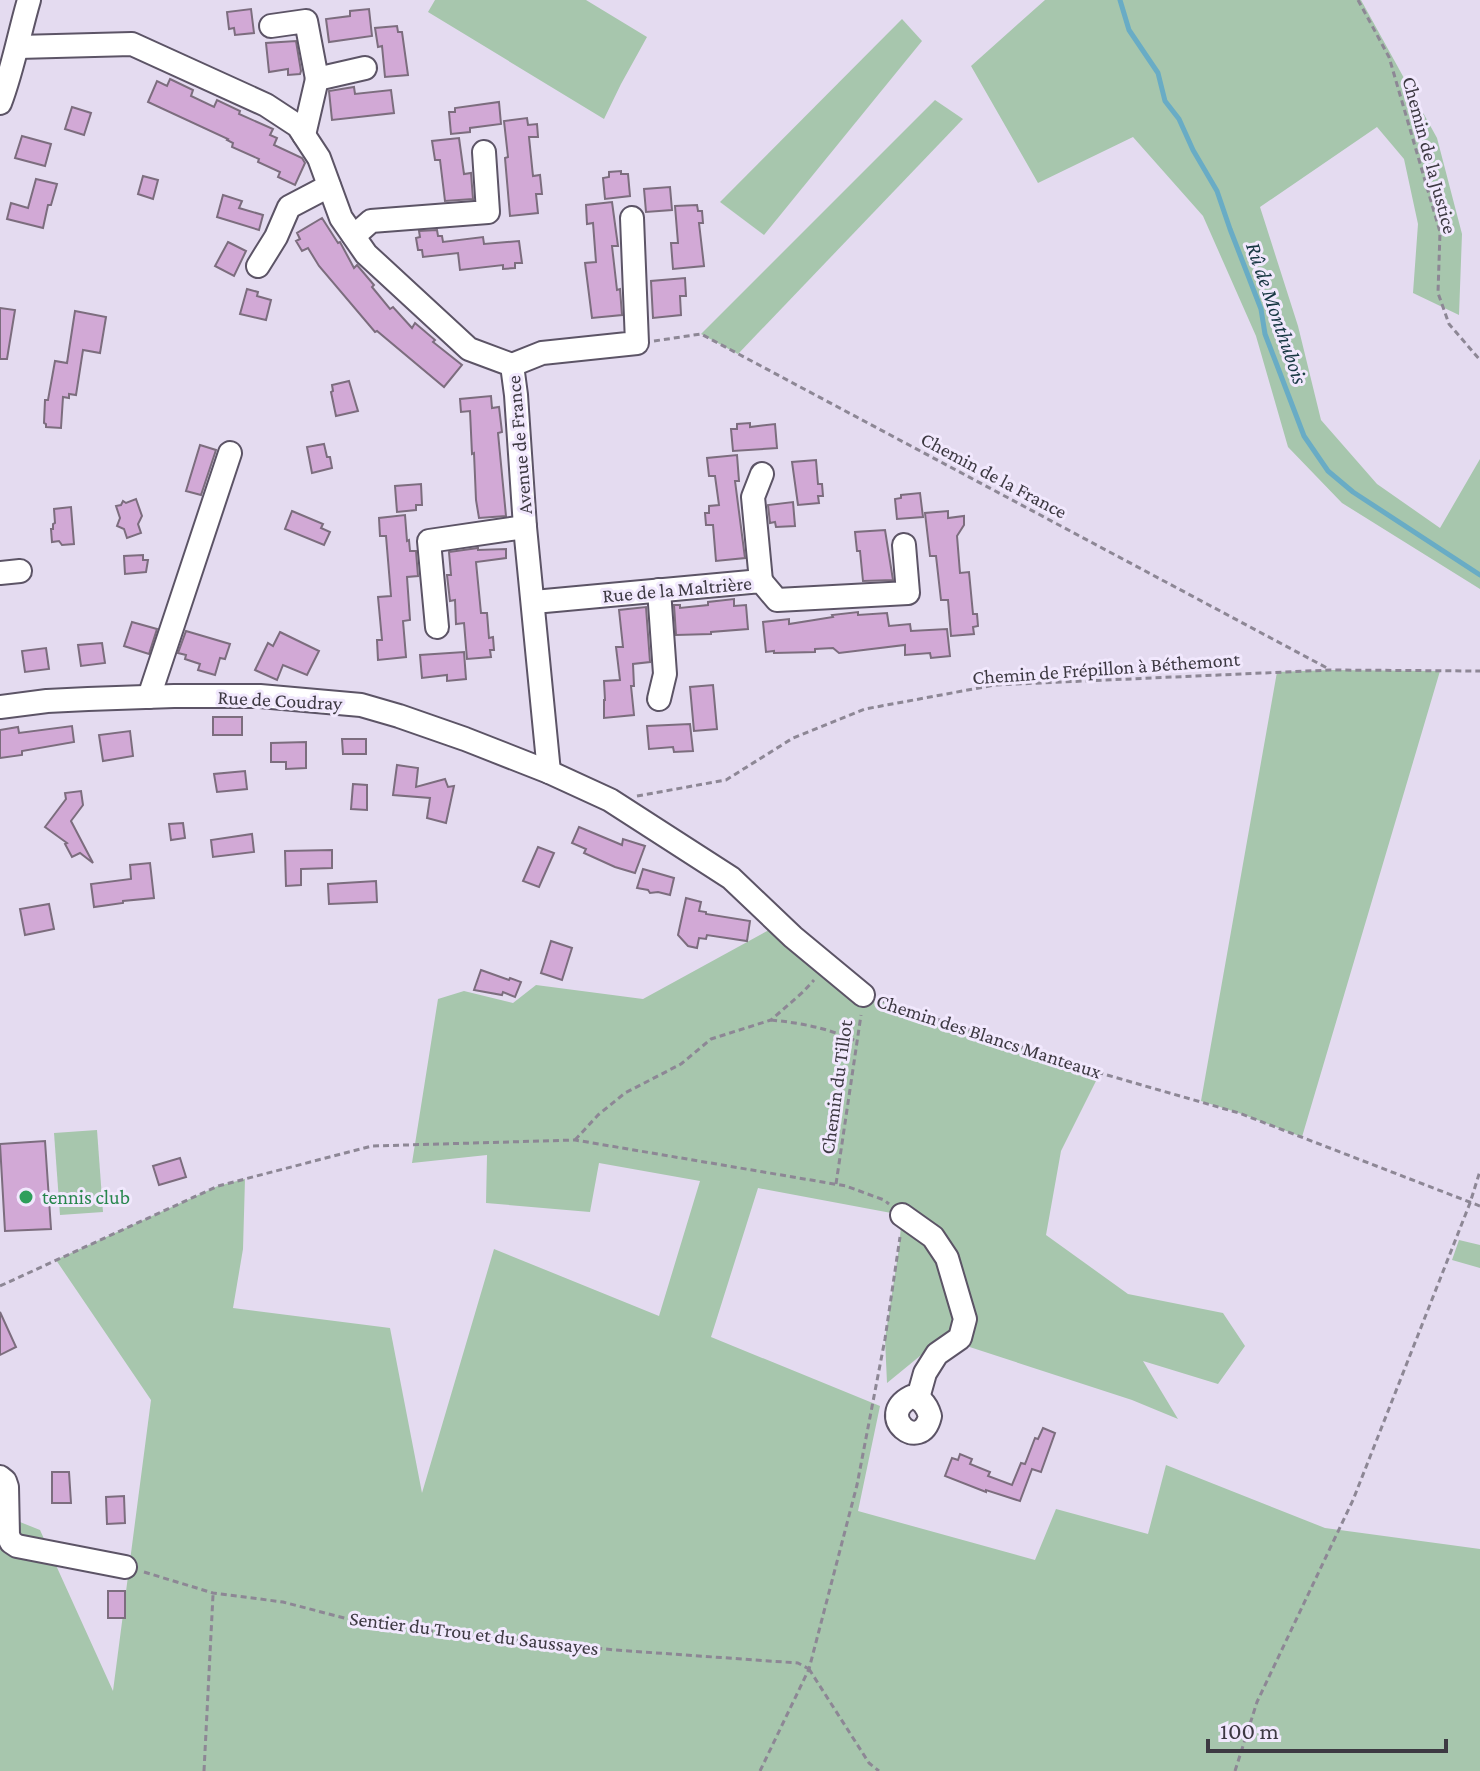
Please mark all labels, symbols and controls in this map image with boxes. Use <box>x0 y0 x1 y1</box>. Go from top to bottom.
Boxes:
street label: Chemin de la Justice <box>1397 74 1462 236</box>
water label: Rû de Monthubois <box>1241 239 1313 388</box>
street label: Avenue de France <box>502 375 536 515</box>
street label: Chemin de la France <box>917 427 1071 523</box>
street label: Rue de la Maltrière <box>601 572 753 606</box>
street label: Chemin de Frépillon à Béthemont <box>971 648 1241 689</box>
street label: Rue de Coudray <box>217 686 344 715</box>
street label: Chemin des Blancs Manteaux <box>874 989 1105 1083</box>
street label: Chemin du Tillot <box>816 1018 856 1155</box>
place label: tennis club <box>42 1186 130 1208</box>
marker: tennis club <box>17 1188 35 1206</box>
street label: Sentier du Trou et du Saussayes <box>348 1607 600 1660</box>
scale bar <box>1208 1703 1446 1753</box>
text: 100 m <box>1220 1717 1279 1744</box>

